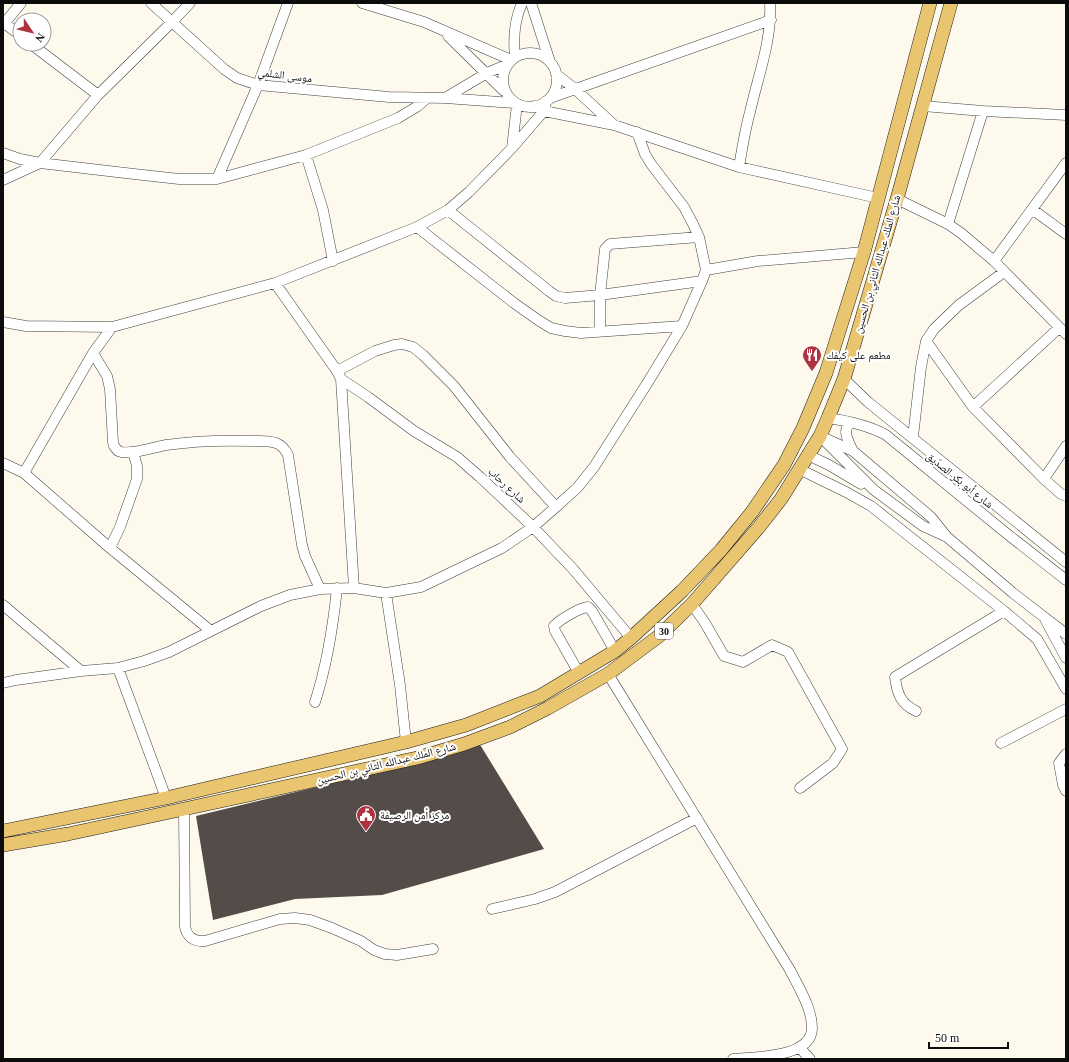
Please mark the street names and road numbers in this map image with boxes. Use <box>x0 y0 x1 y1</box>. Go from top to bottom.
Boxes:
street label: موسى الشلمي <box>257 66 313 87</box>
street label: شارع الملك عبدالله الثاني بن الحسين <box>851 193 905 335</box>
street label: شارع أبو بكر الصدّيق <box>924 449 996 511</box>
street label: شارع رحاب <box>485 465 528 506</box>
road number: 30 <box>655 623 673 639</box>
street label: شارع الملك عبدالله الثاني بن الحسين <box>315 740 458 789</box>

